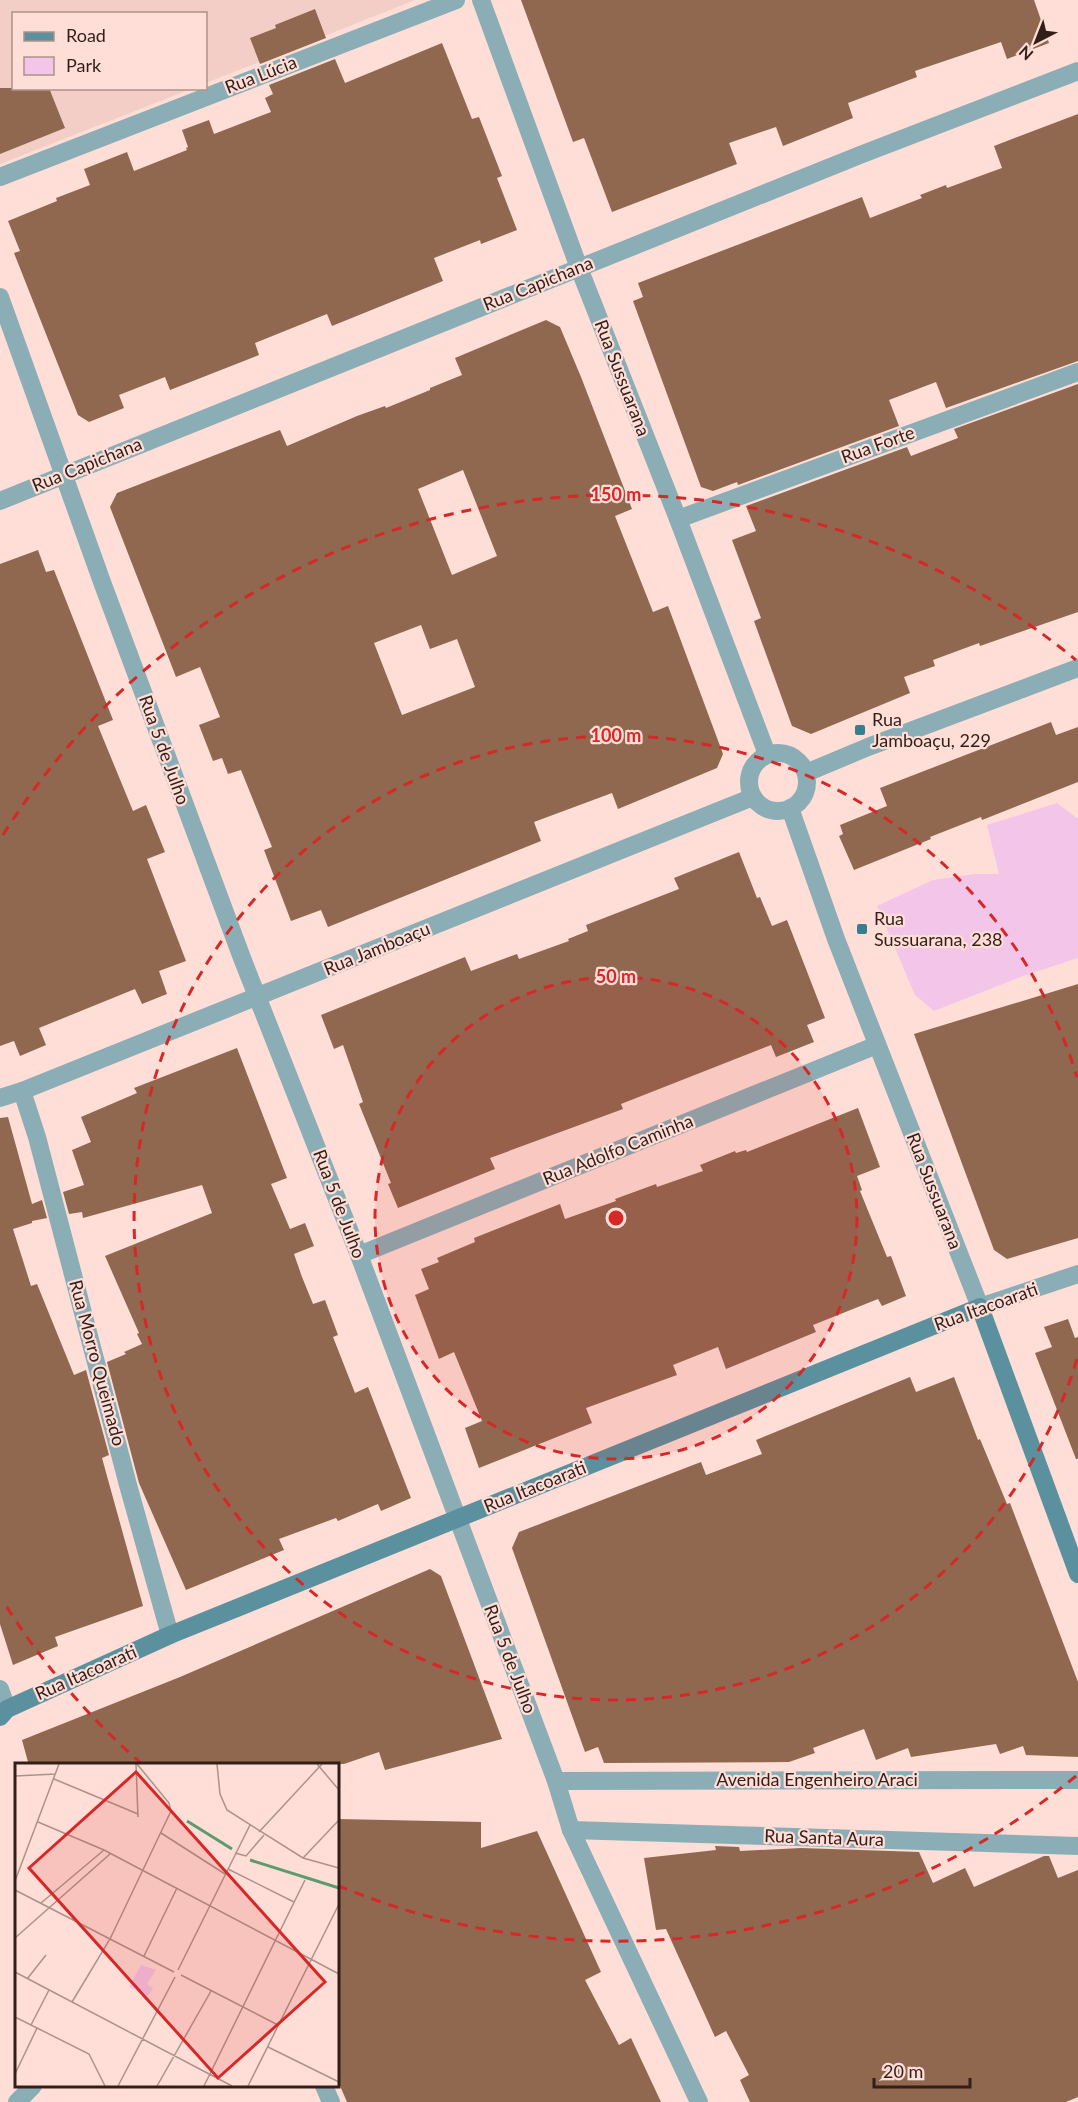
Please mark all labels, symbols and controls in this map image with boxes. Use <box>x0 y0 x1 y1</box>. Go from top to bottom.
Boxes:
legend <box>12 12 207 90</box>
north arrow <box>1006 12 1066 72</box>
text: Road <box>66 24 106 46</box>
text: N <box>1015 42 1037 65</box>
street label: Rua Lúcia <box>222 50 300 98</box>
text: Park <box>66 54 102 76</box>
street label: Rua Capichana <box>480 251 596 315</box>
street label: Rua Sussuarana <box>591 316 655 439</box>
street label: Rua Forte <box>838 421 917 467</box>
street label: Rua Capichana <box>29 432 145 496</box>
text: 150 m <box>591 483 641 505</box>
street label: Rua 5 de Julho <box>135 692 195 808</box>
place label: Rua Jamboaçu, 229 <box>872 708 991 751</box>
marker: Rua Jamboaçu, 229 <box>853 723 867 737</box>
text: 100 m <box>591 724 641 746</box>
place label: Rua Sussuarana, 238 <box>874 907 1003 950</box>
street label: Rua Jamboaçu <box>320 917 433 979</box>
marker: Rua Sussuarana, 238 <box>855 922 869 936</box>
text: 50 m <box>596 965 636 987</box>
street label: Rua Adolfo Caminha <box>539 1109 696 1189</box>
street label: Rua Sussuarana <box>903 1129 967 1252</box>
street label: Rua 5 de Julho <box>309 1146 371 1261</box>
centre of rings <box>606 1208 626 1228</box>
street label: Rua Morro Queimado <box>65 1277 131 1448</box>
street label: Rua Itacoarati <box>931 1277 1040 1335</box>
street label: Rua Itacoarati <box>480 1456 589 1517</box>
street label: Rua 5 de Julho <box>480 1601 542 1716</box>
street label: Rua Itacoarati <box>32 1640 140 1704</box>
inset map <box>15 1763 339 2087</box>
street label: Avenida Engenheiro Araci <box>716 1768 918 1790</box>
street label: Rua Santa Aura <box>764 1824 884 1850</box>
scale bar <box>874 2051 970 2089</box>
text: 20 m <box>883 2060 923 2082</box>

